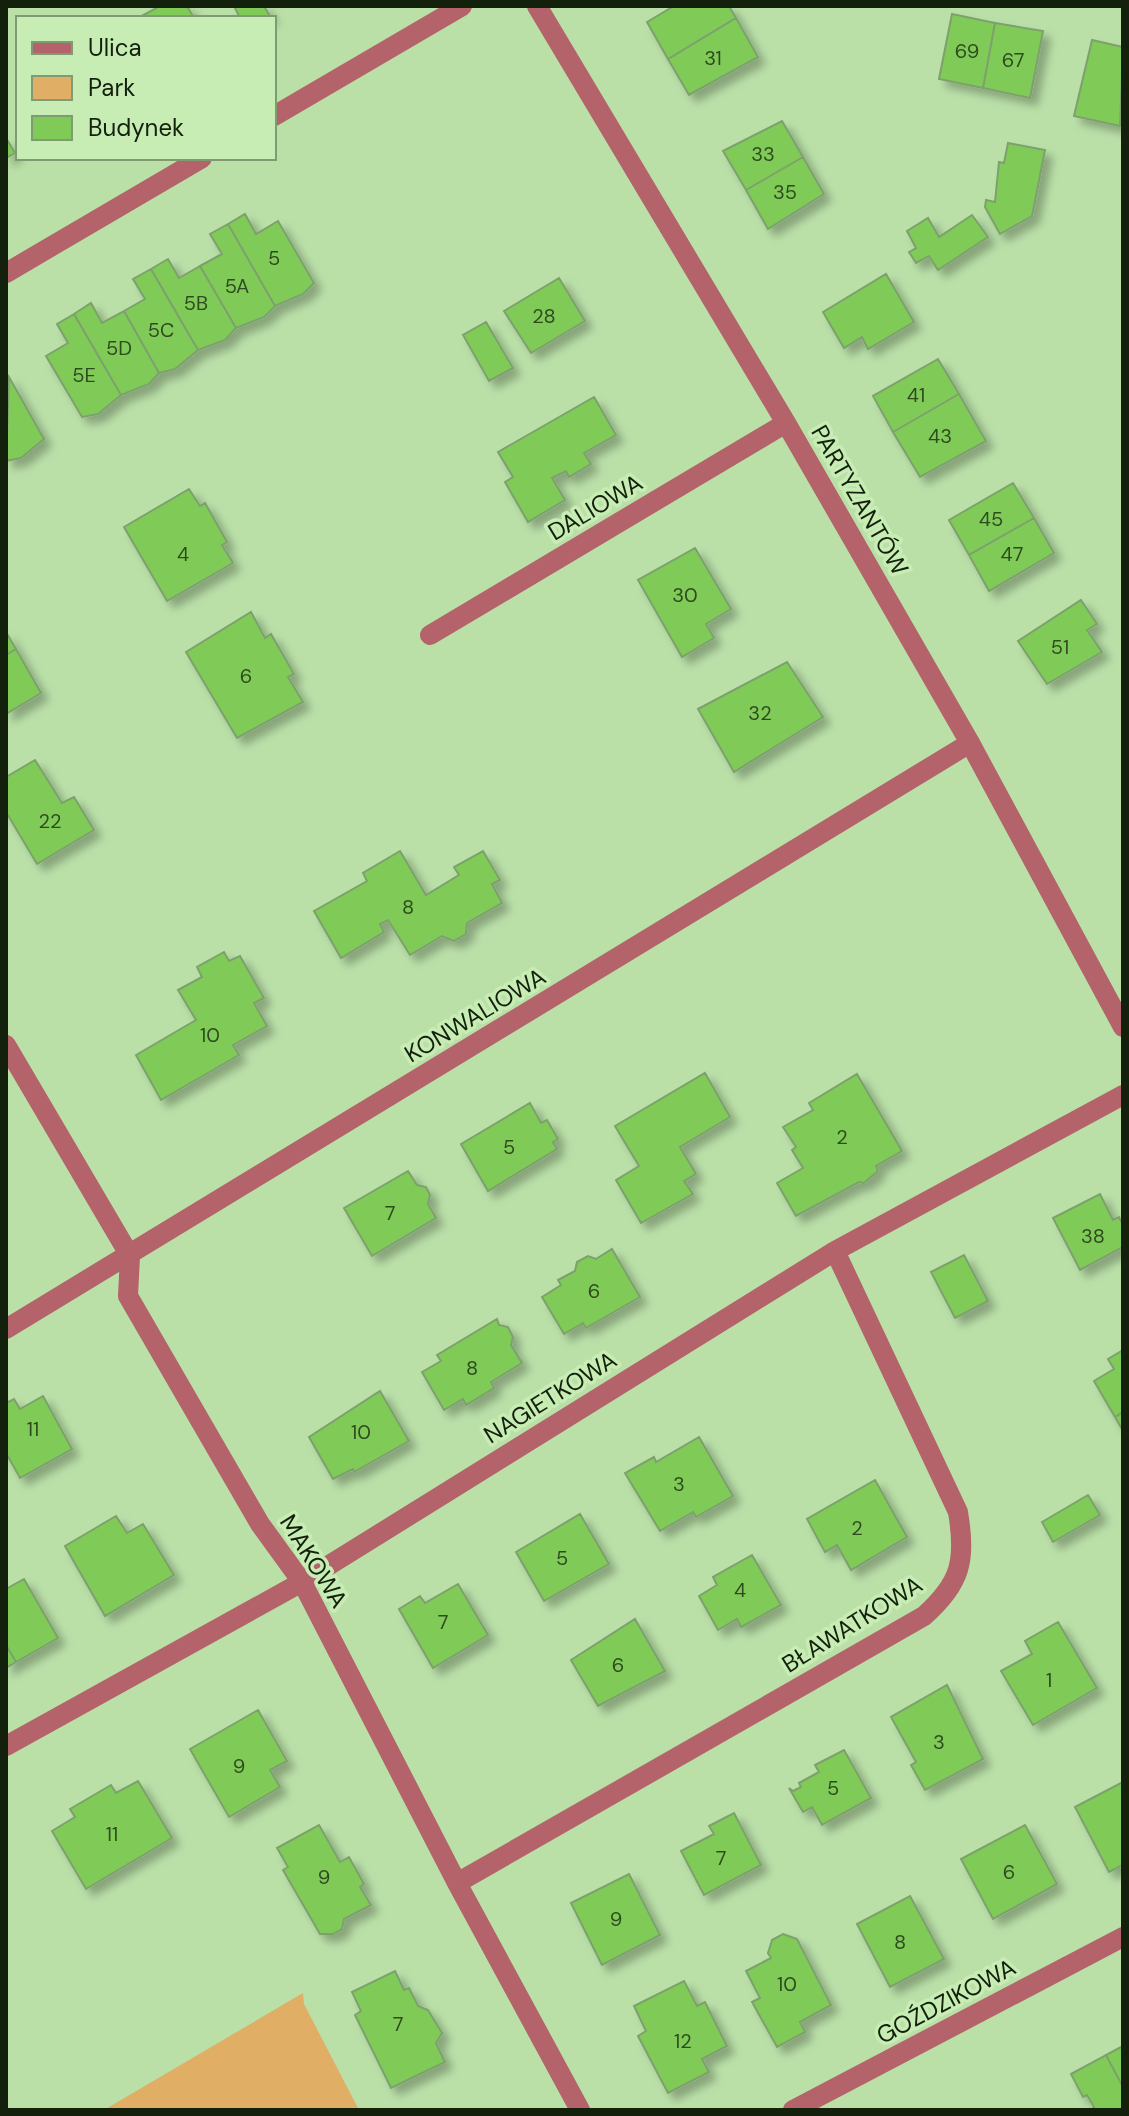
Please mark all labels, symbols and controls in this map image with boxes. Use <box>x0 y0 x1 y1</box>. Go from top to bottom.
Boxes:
legend <box>16 16 276 160</box>
text: Ulica <box>88 32 142 63</box>
house number: 69 <box>955 38 979 64</box>
house number: 31 <box>704 45 722 71</box>
house number: 67 <box>1002 47 1024 73</box>
text: Park <box>88 72 135 103</box>
text: Budynek <box>88 112 184 143</box>
house number: 33 <box>751 141 775 167</box>
house number: 35 <box>773 179 797 205</box>
house number: 5 <box>268 245 280 271</box>
house number: 5A <box>225 273 249 299</box>
house number: 5B <box>184 290 208 316</box>
house number: 28 <box>532 303 556 329</box>
house number: 5C <box>148 317 174 343</box>
house number: 5D <box>106 335 132 361</box>
house number: 5E <box>72 362 96 388</box>
house number: 41 <box>907 382 925 408</box>
street label: PARTYZANTÓW <box>804 419 916 581</box>
house number: 43 <box>928 423 952 449</box>
street label: DALIOWA <box>542 467 648 547</box>
house number: 45 <box>979 506 1003 532</box>
house number: 4 <box>177 541 189 567</box>
house number: 47 <box>1001 541 1023 567</box>
house number: 30 <box>672 582 698 608</box>
house number: 51 <box>1051 634 1069 660</box>
house number: 6 <box>240 663 252 689</box>
house number: 32 <box>748 700 772 726</box>
house number: 22 <box>38 808 62 834</box>
house number: 8 <box>402 894 414 920</box>
street label: KONWALIOWA <box>399 961 551 1069</box>
house number: 10 <box>200 1022 220 1048</box>
house number: 2 <box>836 1124 848 1150</box>
house number: 5 <box>503 1134 515 1160</box>
house number: 7 <box>385 1200 395 1226</box>
house number: 38 <box>1081 1223 1105 1249</box>
house number: 6 <box>588 1278 600 1304</box>
street label: NAGIETKOWA <box>478 1344 622 1450</box>
house number: 8 <box>466 1355 478 1381</box>
house number: 11 <box>27 1416 39 1442</box>
house number: 10 <box>351 1419 371 1445</box>
house number: 3 <box>673 1471 685 1497</box>
street label: MAKOWA <box>273 1508 355 1614</box>
house number: 2 <box>851 1515 863 1541</box>
house number: 5 <box>556 1545 568 1571</box>
street label: BŁAWATKOWA <box>776 1569 928 1679</box>
house number: 4 <box>734 1577 746 1603</box>
house number: 7 <box>438 1609 448 1635</box>
house number: 6 <box>612 1652 624 1678</box>
house number: 1 <box>1046 1667 1052 1693</box>
house number: 3 <box>933 1729 945 1755</box>
house number: 9 <box>233 1753 245 1779</box>
house number: 5 <box>827 1775 839 1801</box>
house number: 11 <box>106 1821 118 1847</box>
house number: 7 <box>716 1845 726 1871</box>
house number: 6 <box>1003 1859 1015 1885</box>
house number: 9 <box>318 1864 330 1890</box>
house number: 9 <box>610 1906 622 1932</box>
house number: 8 <box>894 1929 906 1955</box>
street label: GOŹDZIKOWA <box>871 1951 1021 2051</box>
house number: 10 <box>777 1971 797 1997</box>
house number: 7 <box>393 2011 403 2037</box>
house number: 12 <box>674 2028 692 2054</box>

